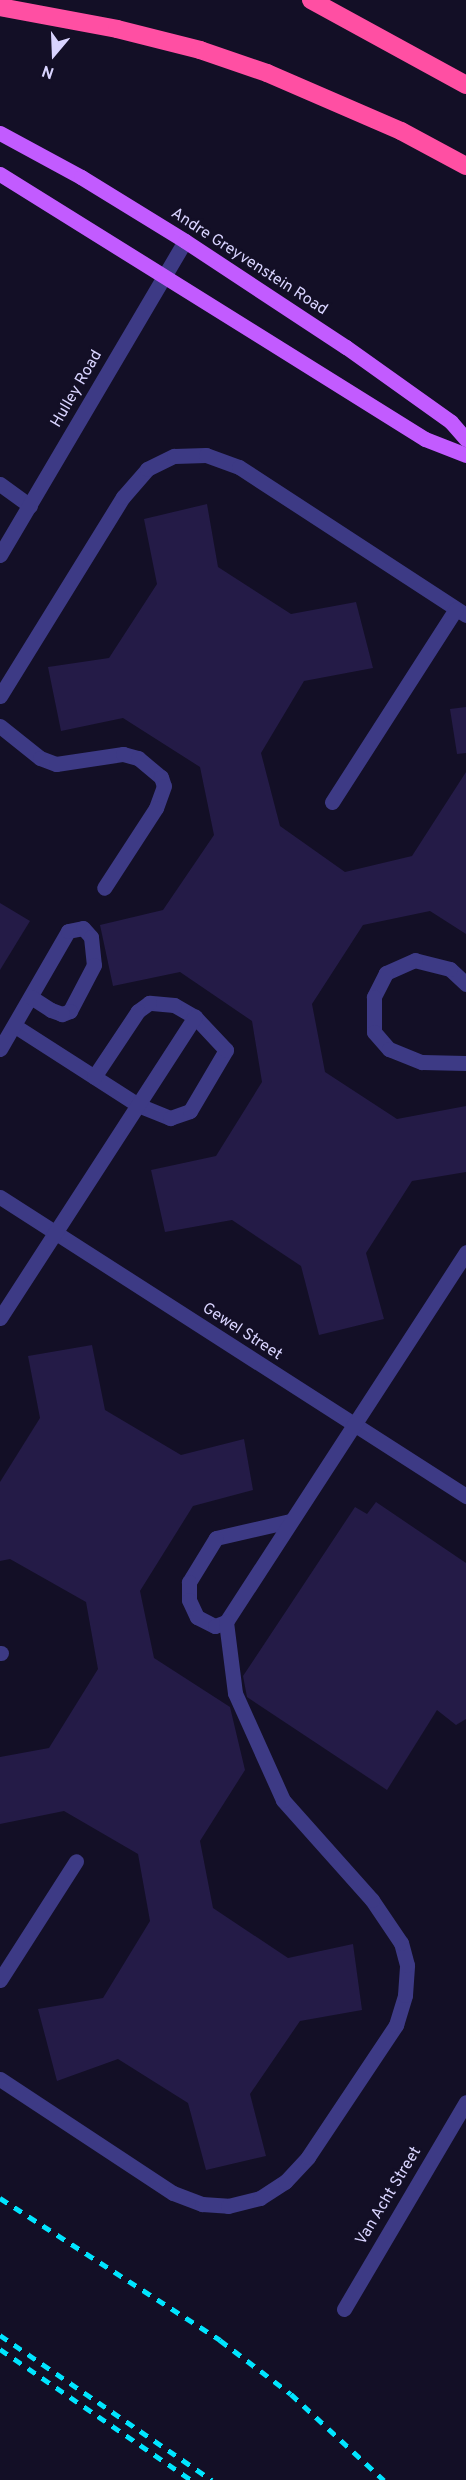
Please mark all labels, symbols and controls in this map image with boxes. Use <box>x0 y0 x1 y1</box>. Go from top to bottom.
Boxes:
north arrow <box>24 24 84 84</box>
text: N <box>39 60 57 82</box>
street label: Andre Greyvenstein Road <box>167 204 331 320</box>
street label: Hulley Road <box>47 347 107 431</box>
street label: Gewel Street <box>198 1299 286 1365</box>
street label: Van Acht Street <box>352 2143 426 2249</box>

